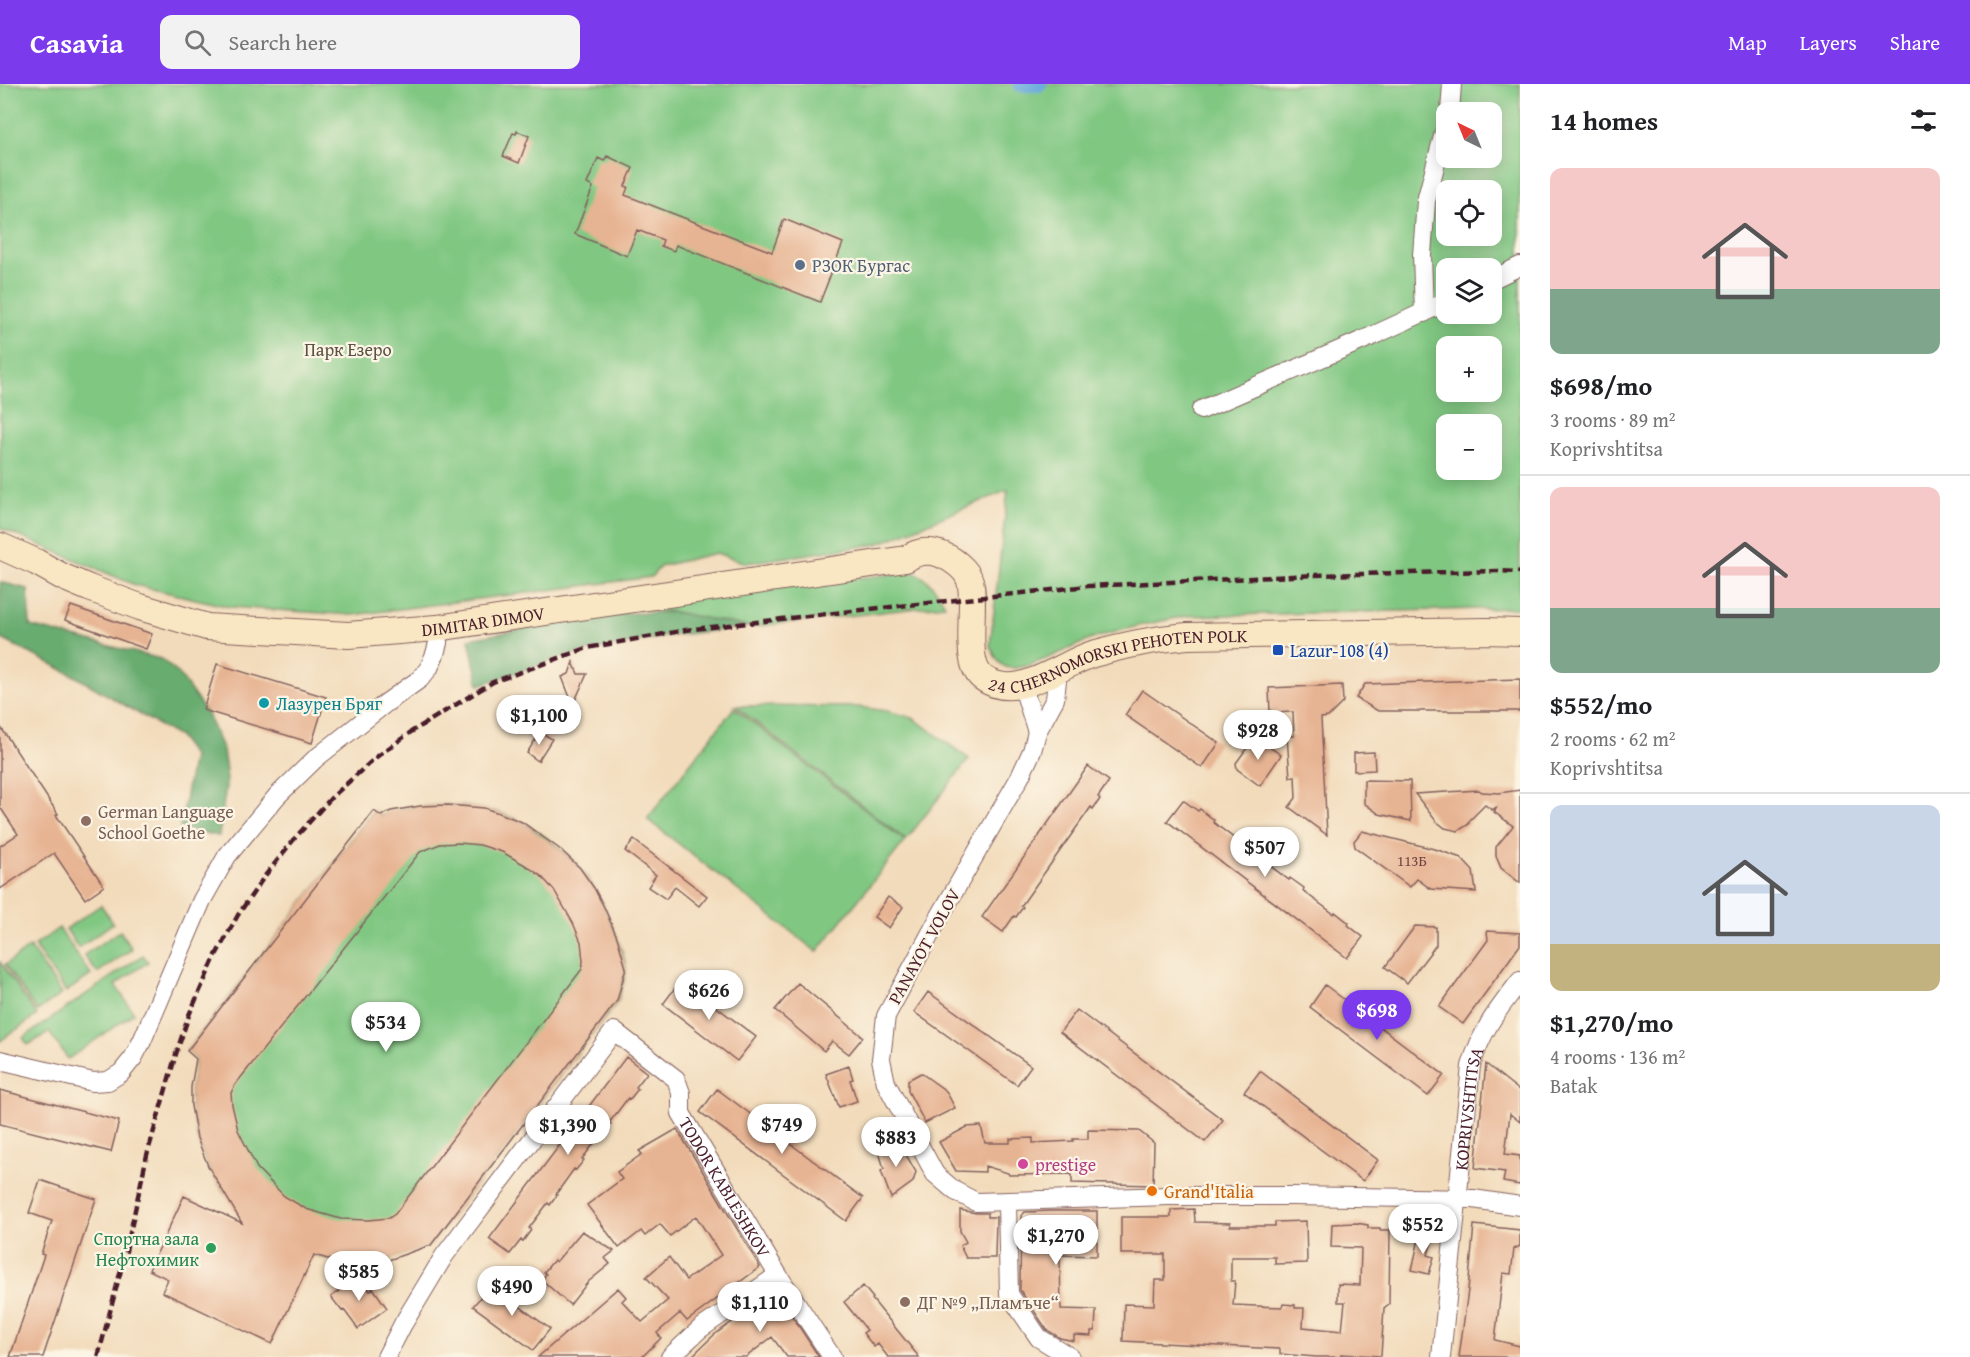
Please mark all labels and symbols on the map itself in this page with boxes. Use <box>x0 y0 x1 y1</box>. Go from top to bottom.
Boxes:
north arrow <box>1436 102 1502 168</box>
place label: РЗОК Бургас <box>812 252 910 279</box>
marker: РЗОК Бургас <box>793 258 807 272</box>
park label: Парк Езеро <box>304 336 392 363</box>
street label: DIMITAR DIMOV <box>420 599 547 643</box>
street label: 24 CHERNOMORSKI PEHOTEN POLK <box>985 621 1248 700</box>
place label: Lazur-108 (4) <box>1290 637 1389 664</box>
marker: Lazur-108 (4) <box>1271 643 1285 657</box>
place label: Лазурен Бряг <box>276 690 383 717</box>
pin: $1,100 <box>490 695 588 746</box>
marker: Лазурен Бряг <box>257 696 271 710</box>
pin: $928 <box>1222 710 1294 761</box>
place label: German Language School Goethe <box>98 798 234 846</box>
marker: German Language School Goethe <box>79 814 93 828</box>
pin: $507 <box>1229 827 1301 878</box>
house number: 113Б <box>1397 850 1427 871</box>
street label: PANAYOT VOLOV <box>881 883 967 1009</box>
pin: $626 <box>673 970 745 1021</box>
pin: $698 <box>1341 990 1413 1041</box>
pin: $534 <box>350 1002 422 1053</box>
street label: KOPRIVSHTITSA <box>1447 1042 1490 1172</box>
pin: $749 <box>746 1104 818 1155</box>
pin: $1,390 <box>519 1105 617 1156</box>
street label: TODOR KABLESHKOV <box>673 1111 778 1263</box>
pin: $883 <box>860 1117 932 1168</box>
place label: prestige <box>1035 1151 1096 1178</box>
marker: prestige <box>1016 1157 1030 1171</box>
place label: Grand'Italia <box>1164 1178 1254 1205</box>
marker: Grand'Italia <box>1145 1184 1159 1198</box>
pin: $552 <box>1387 1204 1459 1255</box>
pin: $1,270 <box>1007 1215 1105 1266</box>
place label: Спортна зала Нефтохимик <box>94 1225 200 1273</box>
marker: Спортна зала Нефтохимик <box>204 1241 218 1255</box>
pin: $585 <box>323 1251 395 1302</box>
pin: $490 <box>476 1266 548 1317</box>
pin: $1,110 <box>711 1282 809 1333</box>
place label: ДГ №9 „Пламъче“ <box>916 1289 1059 1316</box>
marker: ДГ №9 „Пламъче“ <box>898 1295 912 1309</box>

